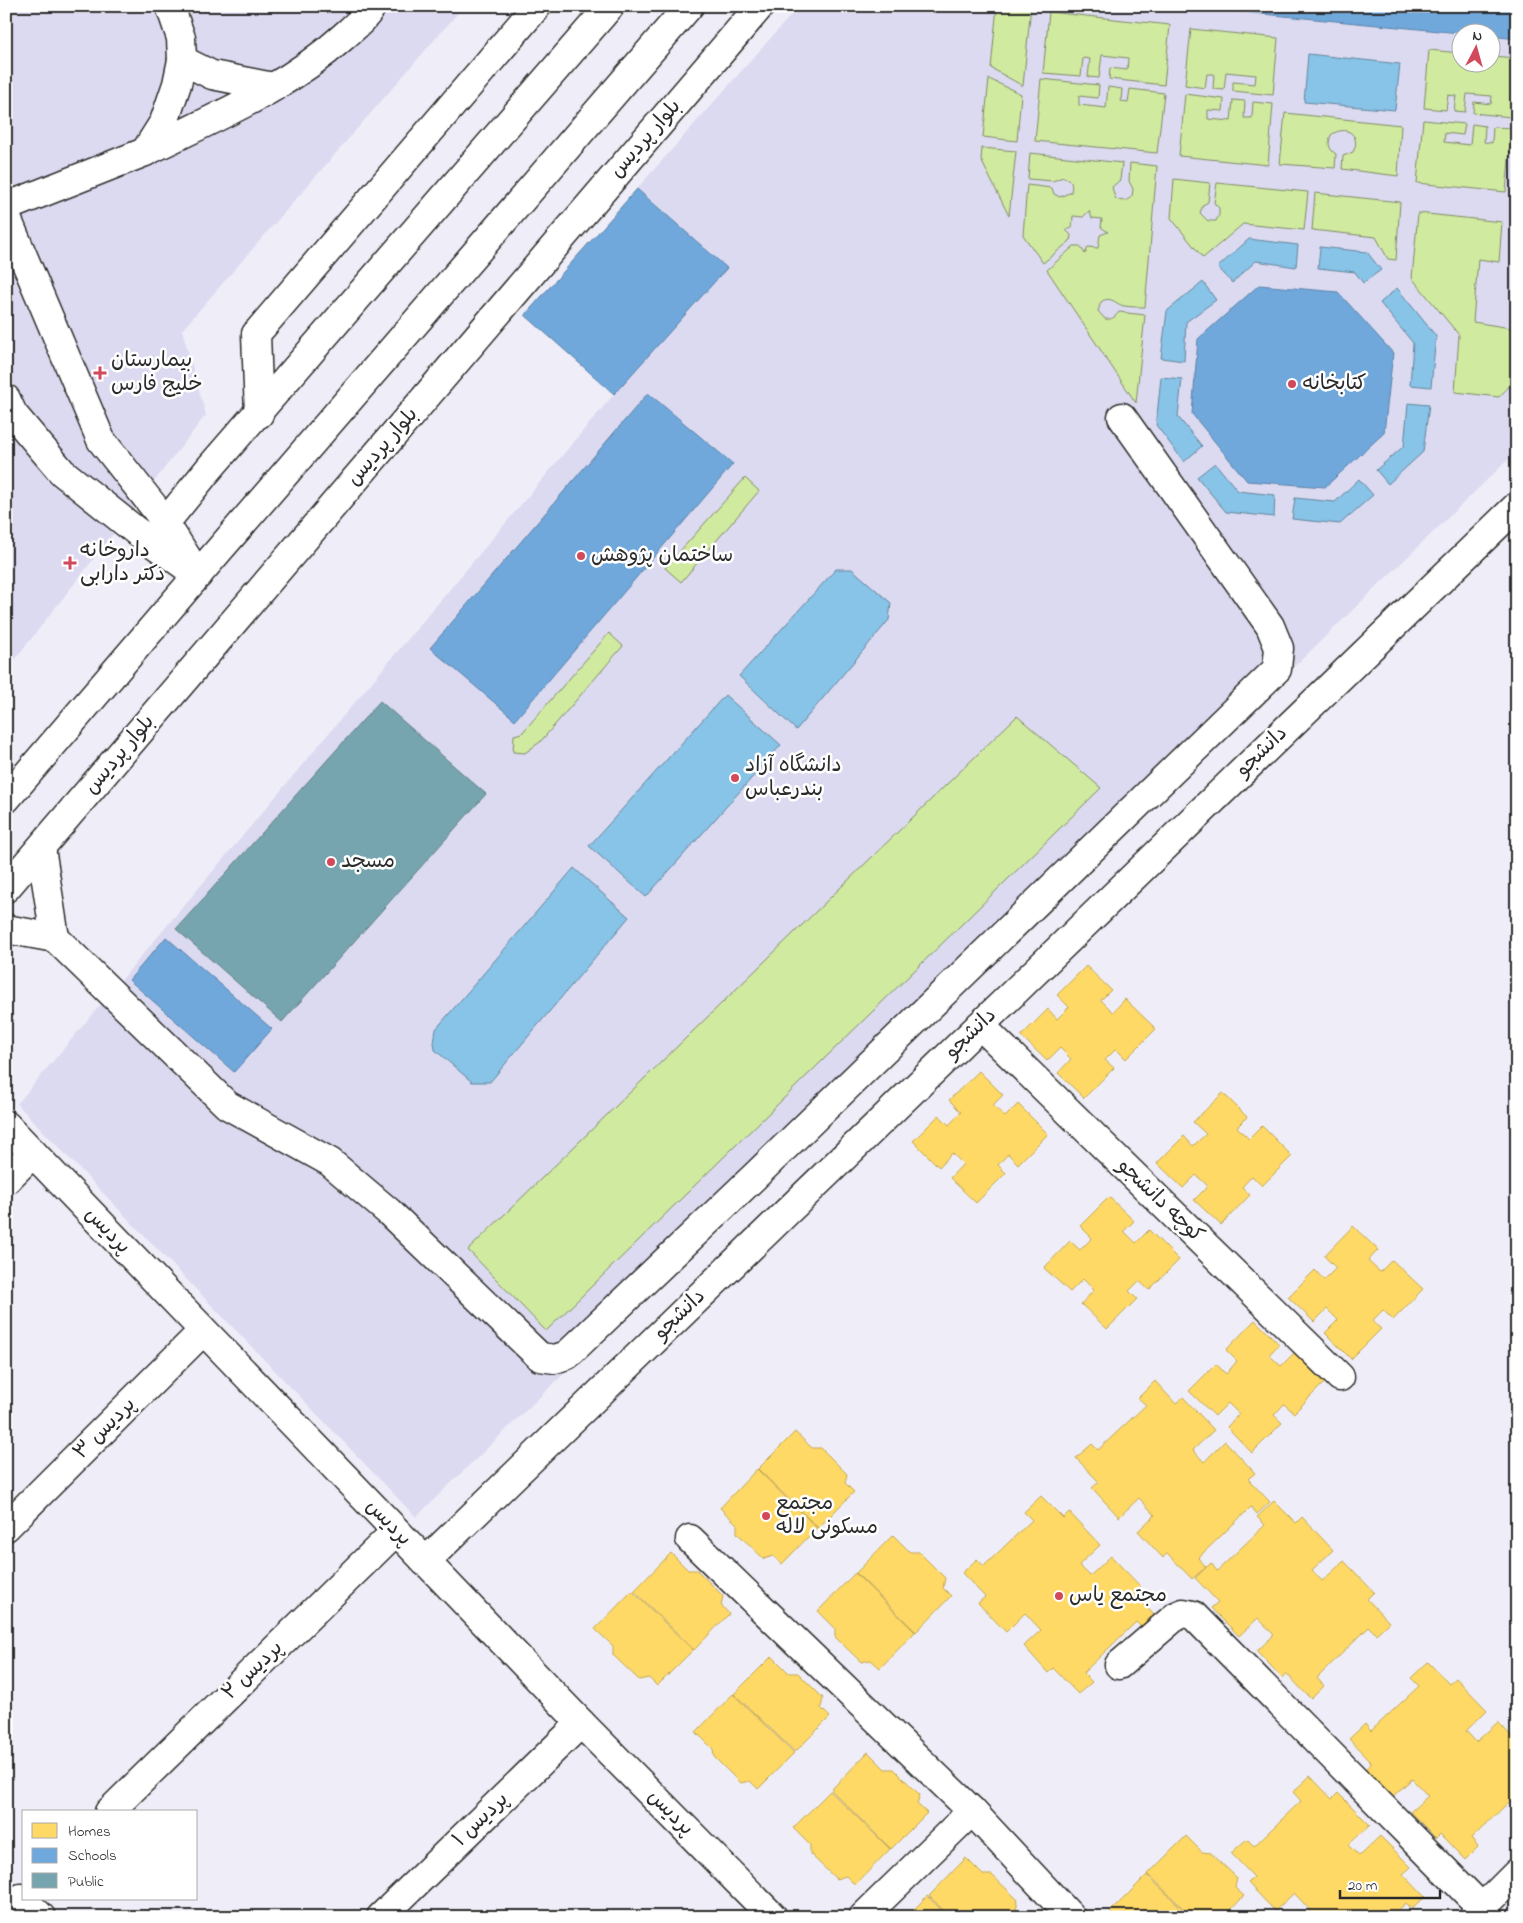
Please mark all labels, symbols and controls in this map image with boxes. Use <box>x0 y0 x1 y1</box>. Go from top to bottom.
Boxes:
north arrow <box>1450 22 1500 72</box>
text: N <box>1471 26 1483 47</box>
street label: بلوار پردیس <box>603 93 689 185</box>
place label: بیمارستان خلیج فارس <box>111 346 203 400</box>
marker: بیمارستان خلیج فارس <box>93 366 107 380</box>
place label: کتابخانه <box>1302 369 1367 399</box>
marker: کتابخانه <box>1286 378 1298 390</box>
street label: بلوار پردیس <box>340 401 426 493</box>
place label: داروخانه دکتر دارابی <box>80 536 165 590</box>
place label: ساختمان پژوهش <box>591 541 733 571</box>
marker: ساختمان پژوهش <box>575 550 587 562</box>
marker: داروخانه دکتر دارابی <box>64 557 76 569</box>
street label: بلوار پردیس <box>78 709 162 801</box>
street label: دانشجو <box>1228 720 1295 785</box>
place label: دانشگاه آزاد بندرعباس <box>745 751 842 805</box>
marker: دانشگاه آزاد بندرعباس <box>729 772 741 784</box>
place label: مسجد <box>341 847 395 877</box>
marker: مسجد <box>325 856 337 868</box>
street label: دانشجو <box>937 1002 1004 1067</box>
street label: کوچه دانشجو <box>1109 1151 1210 1250</box>
street label: پردیس <box>77 1201 137 1261</box>
street label: دانشجو <box>646 1283 713 1348</box>
street label: پردیس ۳ <box>67 1391 143 1467</box>
place label: مجتمع مسکونی لاله <box>776 1489 878 1543</box>
street label: پردیس <box>358 1493 418 1553</box>
marker: مجتمع مسکونی لاله <box>760 1510 772 1522</box>
place label: مجتمع یاس <box>1069 1581 1167 1611</box>
marker: مجتمع یاس <box>1053 1590 1065 1602</box>
street label: پردیس ۲ <box>216 1634 290 1708</box>
street label: پردیس <box>640 1783 700 1843</box>
street label: پردیس ۱ <box>446 1786 516 1854</box>
legend <box>22 1810 198 1900</box>
text: Homes <box>68 1821 111 1843</box>
text: Schools <box>68 1845 117 1867</box>
scale bar <box>1340 1868 1440 1900</box>
text: Public <box>68 1871 104 1893</box>
text: 20 m <box>1348 1875 1378 1897</box>

